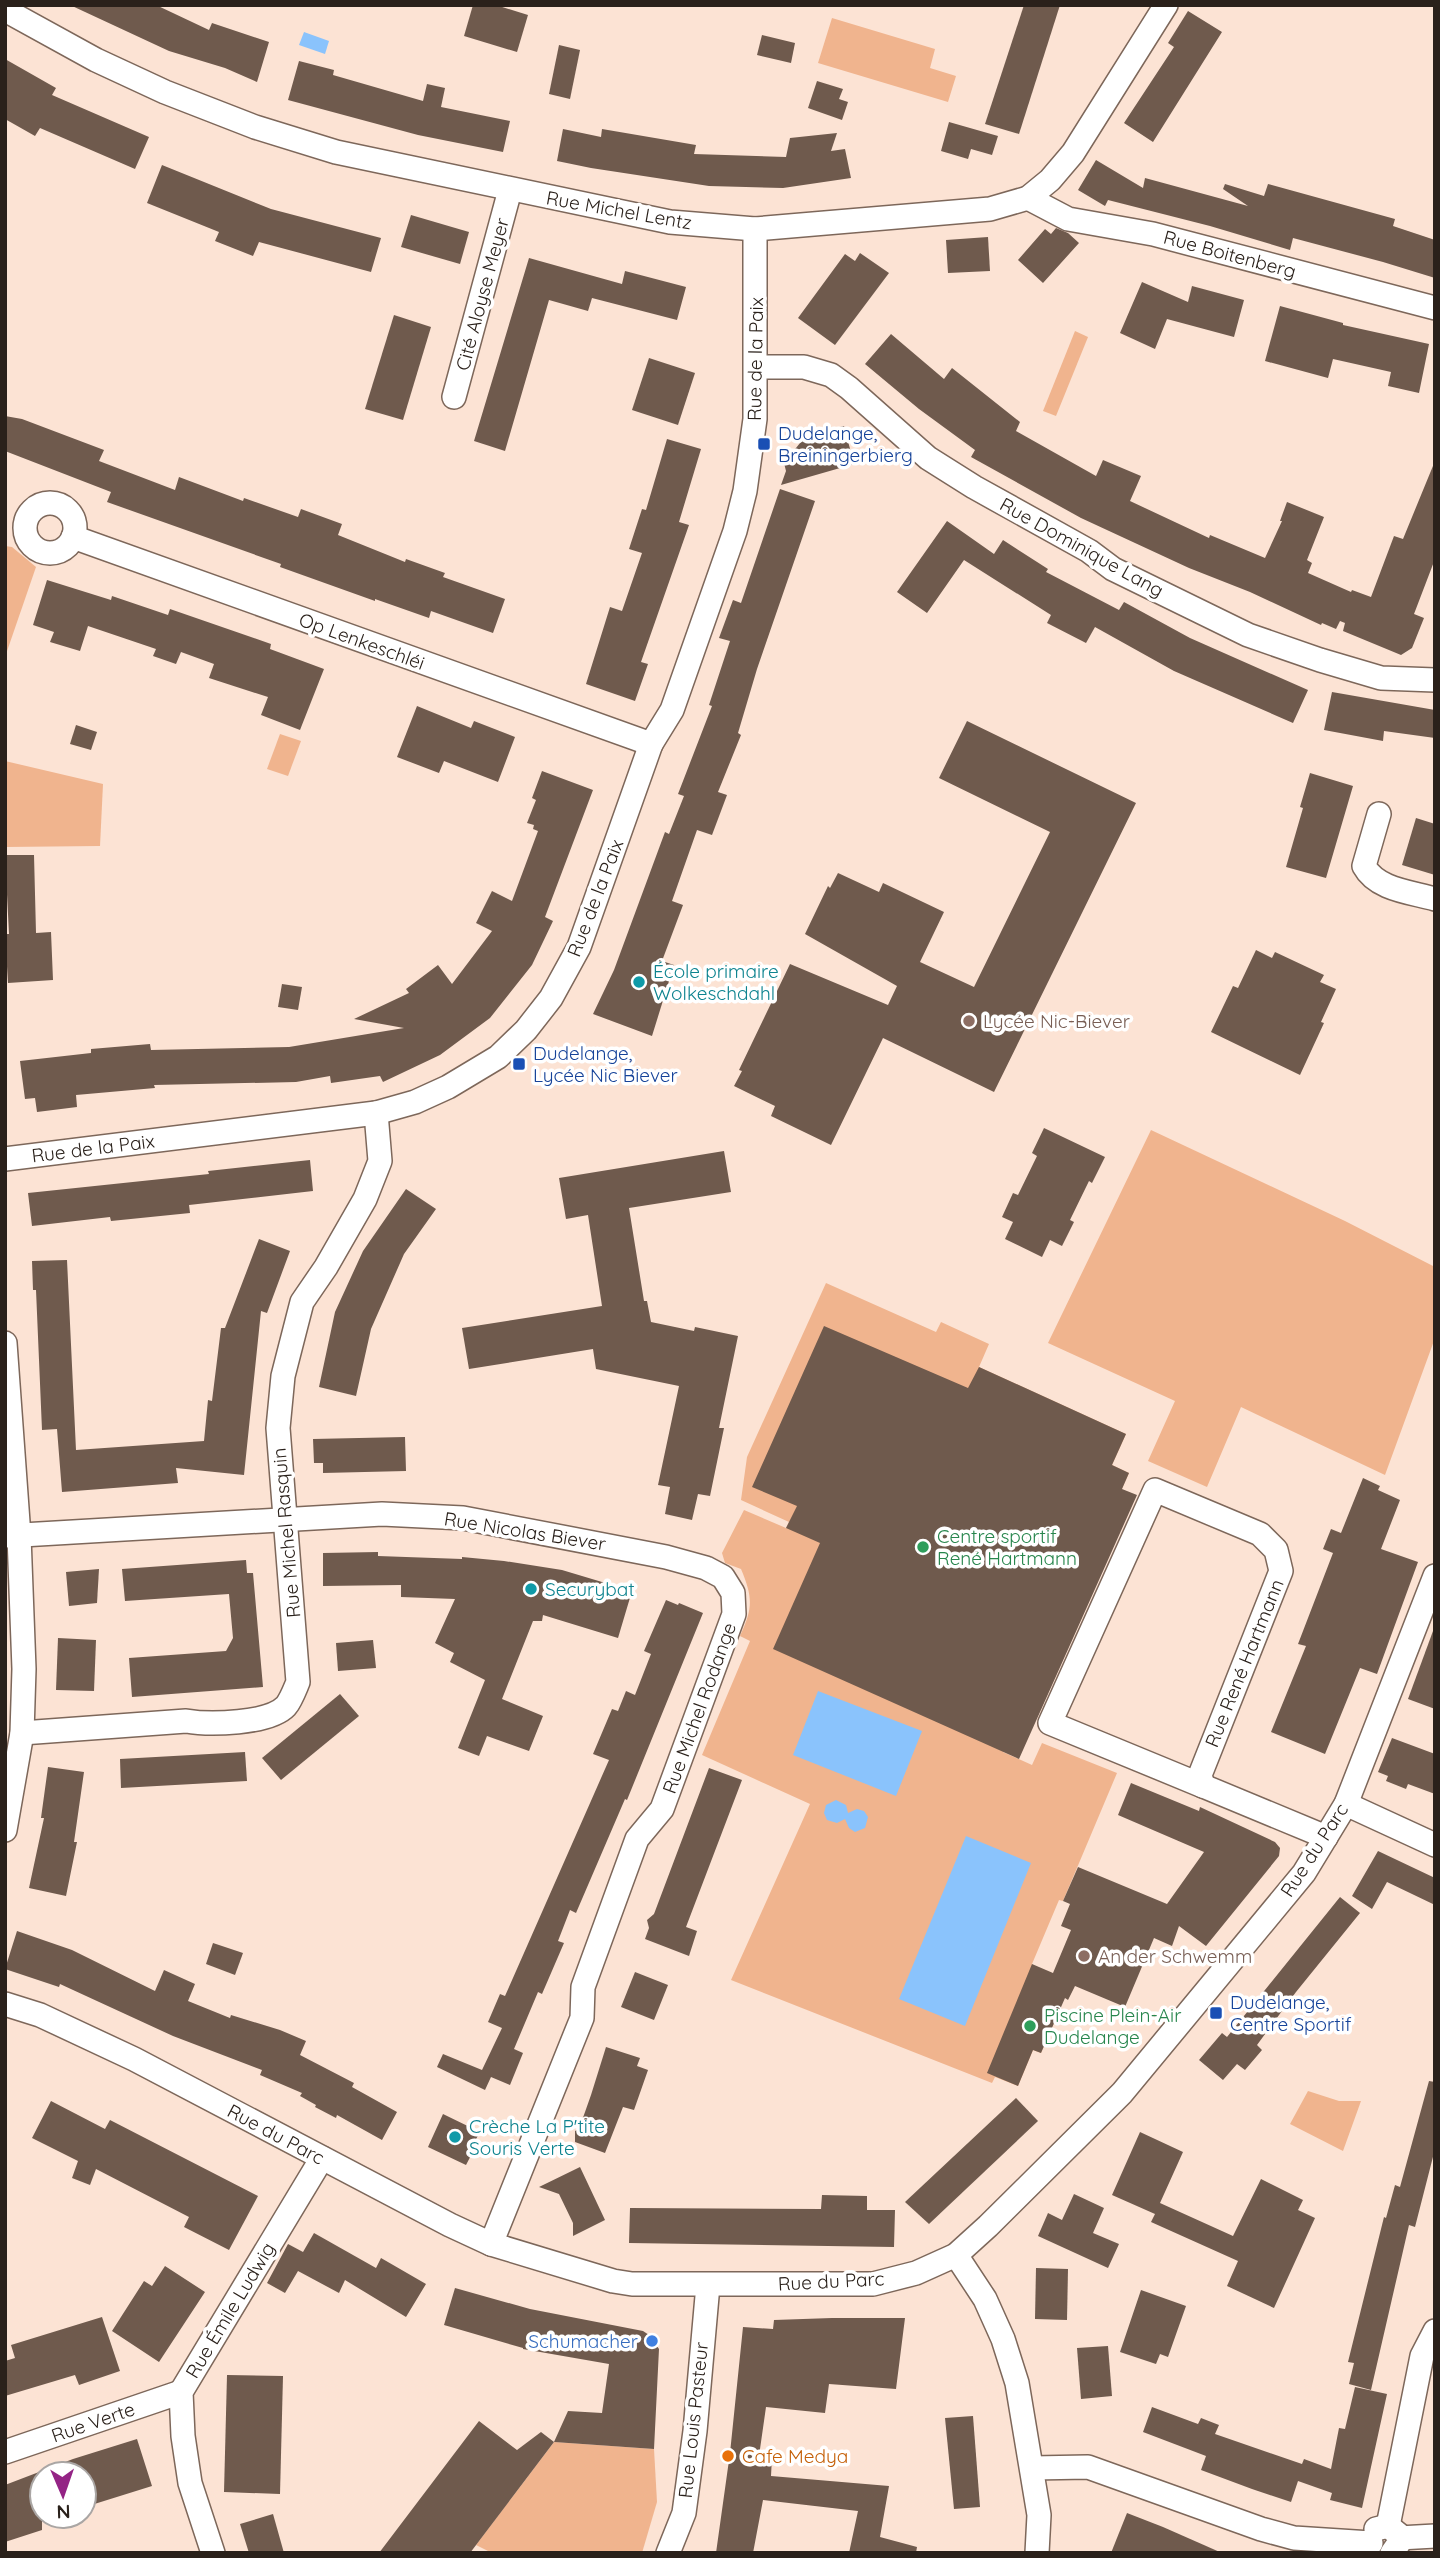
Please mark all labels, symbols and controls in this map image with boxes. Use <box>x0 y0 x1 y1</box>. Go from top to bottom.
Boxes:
street label: Rue Michel Lentz <box>544 185 694 235</box>
street label: Cité Aloyse Meyer <box>450 214 514 373</box>
street label: Rue Boitenberg <box>1161 225 1299 283</box>
street label: Rue de la Paix <box>742 297 768 421</box>
place label: Dudelange, Breiningerbierg <box>778 421 913 467</box>
marker: Dudelange, Breiningerbierg <box>756 436 772 452</box>
street label: Rue Dominique Lang <box>996 492 1168 602</box>
street label: Op Lenkeschléi <box>296 607 428 675</box>
street label: Rue de la Paix <box>562 836 628 960</box>
place label: École primaire Wolkeschdahl <box>653 959 779 1005</box>
marker: École primaire Wolkeschdahl <box>631 974 647 990</box>
place label: Lycée Nic-Biever <box>983 1009 1131 1033</box>
marker: Lycée Nic-Biever <box>961 1013 977 1029</box>
place label: Dudelange, Lycée Nic Biever <box>533 1041 679 1087</box>
marker: Dudelange, Lycée Nic Biever <box>511 1056 527 1072</box>
street label: Rue de la Paix <box>30 1129 156 1167</box>
street label: Rue Michel Rasquin <box>267 1447 305 1619</box>
street label: Rue Nicolas Biever <box>442 1506 608 1556</box>
place label: Centre sportif René Hartmann <box>937 1524 1077 1570</box>
marker: Centre sportif René Hartmann <box>915 1539 931 1555</box>
street label: Rue René Hartmann <box>1199 1575 1289 1751</box>
place label: Securybat <box>545 1577 635 1601</box>
marker: Securybat <box>523 1581 539 1597</box>
street label: Rue Michel Rodange <box>657 1619 741 1797</box>
street label: Rue du Parc <box>1275 1799 1353 1901</box>
place label: An der Schwemm <box>1098 1944 1252 1968</box>
marker: An der Schwemm <box>1076 1948 1092 1964</box>
place label: Dudelange, Centre Sportif <box>1230 1990 1352 2036</box>
place label: Piscine Plein-Air Dudelange <box>1044 2003 1182 2049</box>
marker: Dudelange, Centre Sportif <box>1208 2005 1224 2021</box>
marker: Piscine Plein-Air Dudelange <box>1022 2018 1038 2034</box>
street label: Rue du Parc <box>223 2098 329 2170</box>
place label: Crèche La P'tite Souris Verte <box>469 2114 605 2160</box>
marker: Crèche La P'tite Souris Verte <box>447 2129 463 2145</box>
street label: Rue Émile Ludwig <box>180 2238 280 2382</box>
street label: Rue du Parc <box>777 2266 885 2296</box>
place label: Schumacher <box>528 2329 639 2353</box>
marker: Schumacher <box>644 2333 660 2349</box>
street label: Rue Louis Pasteur <box>673 2340 713 2499</box>
street label: Rue Verte <box>48 2397 138 2447</box>
place label: Cafe Medya <box>742 2444 848 2468</box>
marker: Cafe Medya <box>720 2448 736 2464</box>
north arrow <box>28 2460 98 2530</box>
text: N <box>56 2500 71 2524</box>

